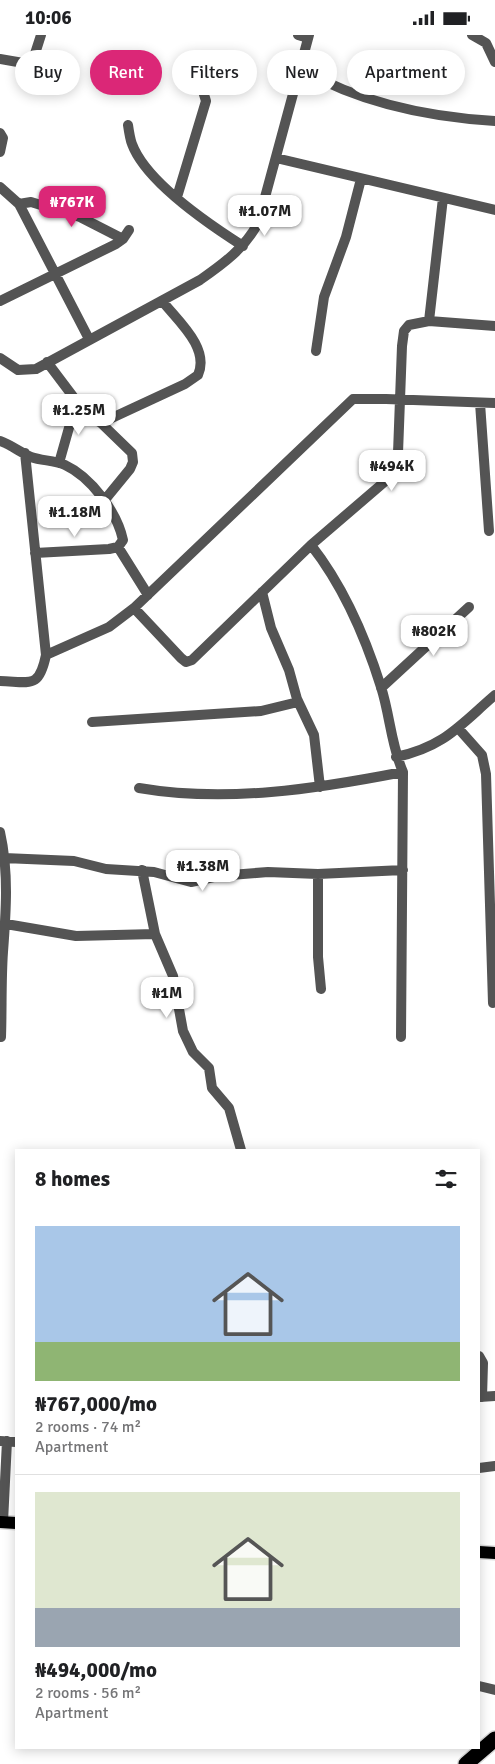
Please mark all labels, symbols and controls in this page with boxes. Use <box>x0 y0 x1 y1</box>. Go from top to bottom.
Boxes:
text: 10:06 <box>25 6 72 30</box>
chip: Buy <box>15 50 80 95</box>
chip: Rent <box>90 50 162 95</box>
chip: Filters <box>172 50 257 95</box>
chip: New <box>267 50 337 95</box>
chip: Apartment <box>347 50 465 95</box>
pin: ₦767K <box>37 185 107 228</box>
text: ₦767K <box>50 192 94 212</box>
pin: ₦1.07M <box>224 195 306 237</box>
text: ₦1.07M <box>239 201 291 221</box>
pin: ₦1.25M <box>38 393 120 436</box>
text: ₦1.25M <box>53 400 105 420</box>
pin: ₦494K <box>357 449 427 492</box>
text: ₦494K <box>370 456 414 476</box>
pin: ₦1.18M <box>34 495 116 538</box>
text: ₦1.18M <box>49 502 101 522</box>
pin: ₦802K <box>399 615 469 657</box>
text: ₦802K <box>412 621 456 641</box>
pin: ₦1.38M <box>162 849 244 892</box>
text: ₦1.38M <box>177 856 229 876</box>
pin: ₦1M <box>143 977 191 1019</box>
text: ₦1M <box>152 983 182 1003</box>
icon: filters <box>432 1165 460 1193</box>
text: 8 homes <box>35 1166 110 1192</box>
icon: home <box>203 1259 293 1349</box>
text: ₦767,000/mo <box>35 1391 157 1417</box>
text: 2 rooms · 74 m² <box>35 1417 141 1437</box>
text: Apartment <box>35 1437 108 1457</box>
icon: home <box>203 1524 293 1614</box>
text: ₦494,000/mo <box>35 1657 157 1683</box>
text: 2 rooms · 56 m² <box>35 1683 141 1703</box>
text: Apartment <box>35 1703 108 1723</box>

